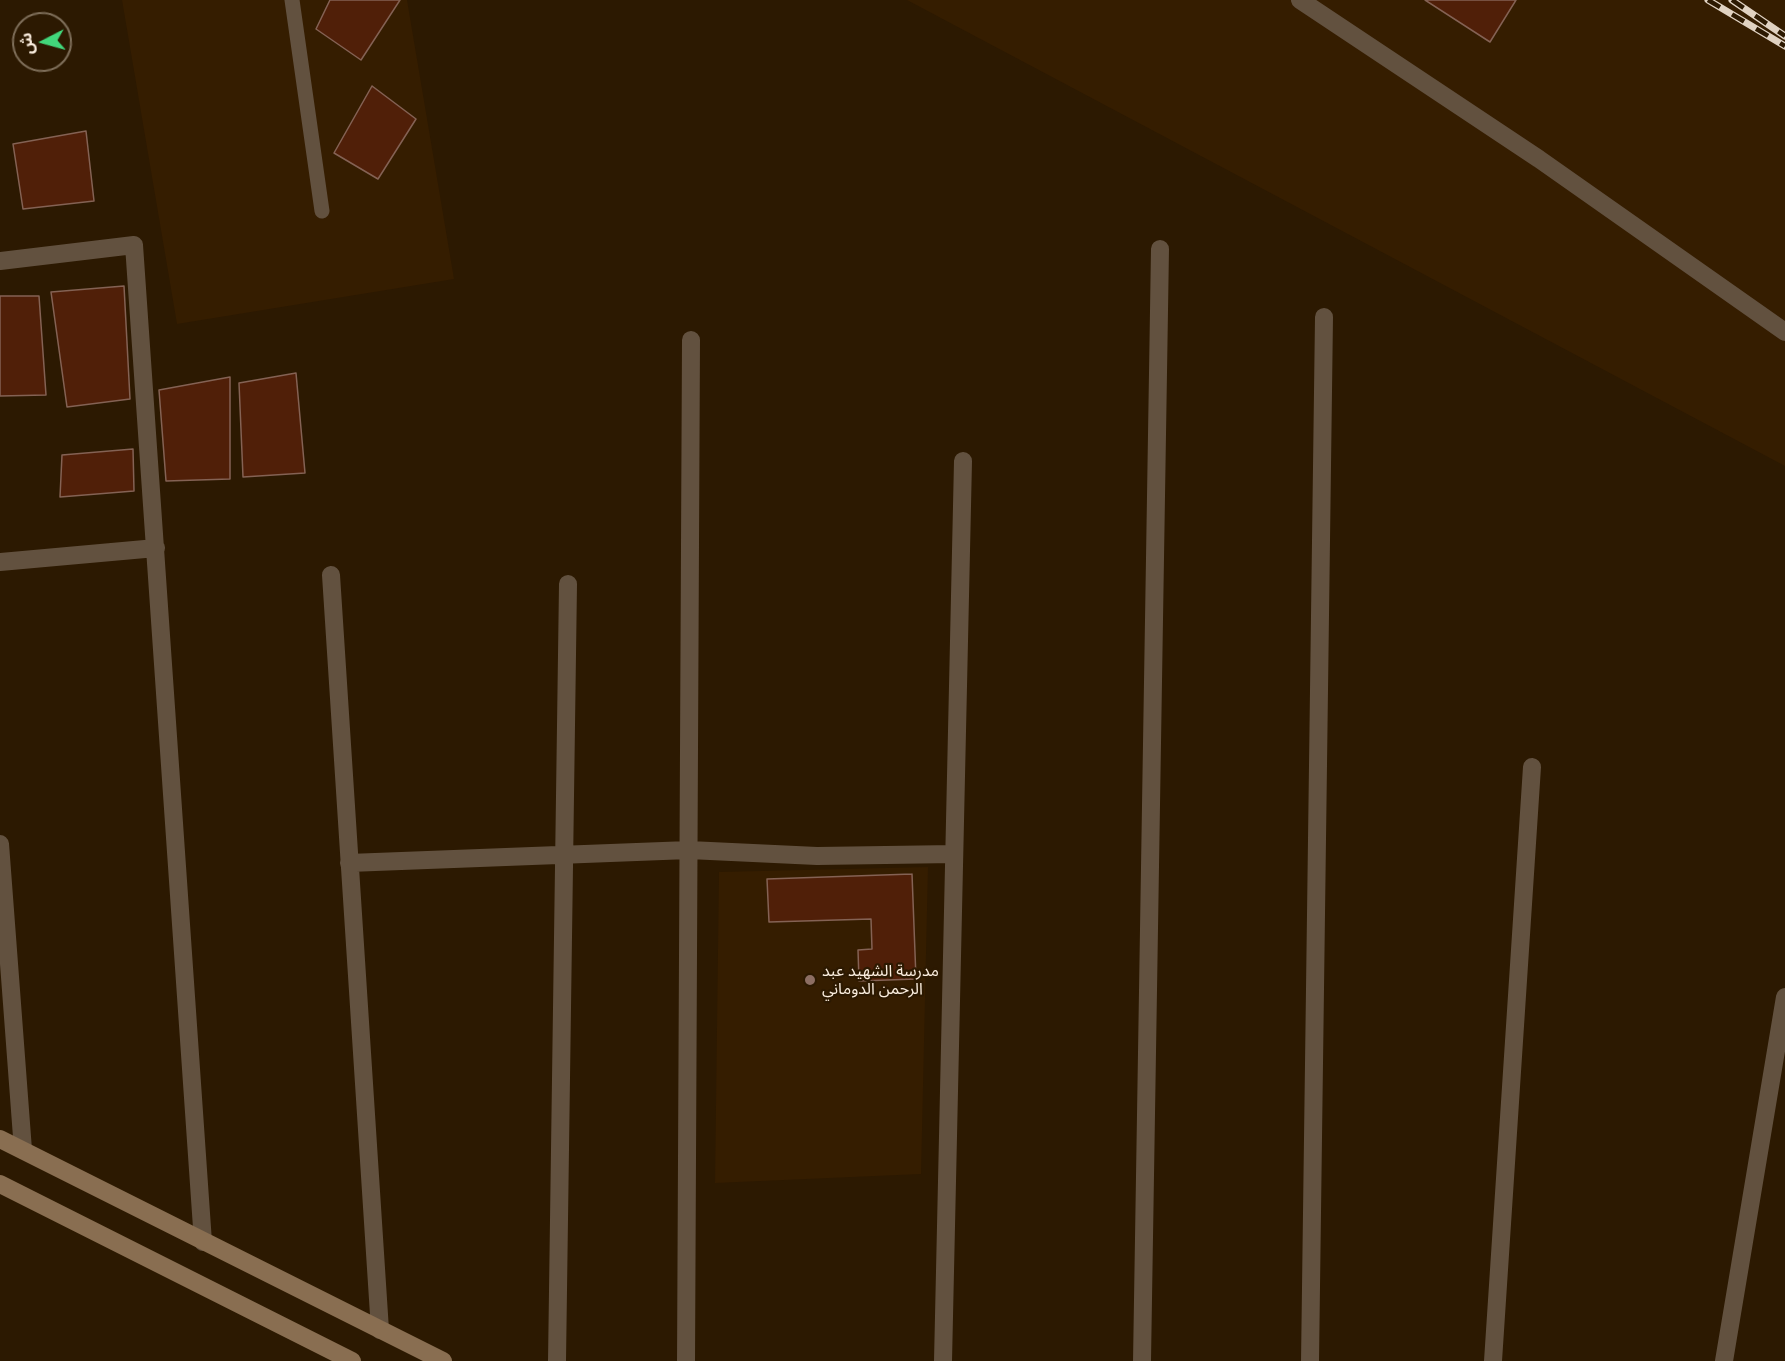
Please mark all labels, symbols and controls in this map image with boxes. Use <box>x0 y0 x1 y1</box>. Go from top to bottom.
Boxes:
north arrow <box>12 12 72 72</box>
text: ش <box>15 32 37 56</box>
place label: مدرسة الشهيد عبد الرحمن الدوماني <box>822 961 939 999</box>
marker: مدرسة الشهيد عبد الرحمن الدوماني <box>803 973 817 987</box>

